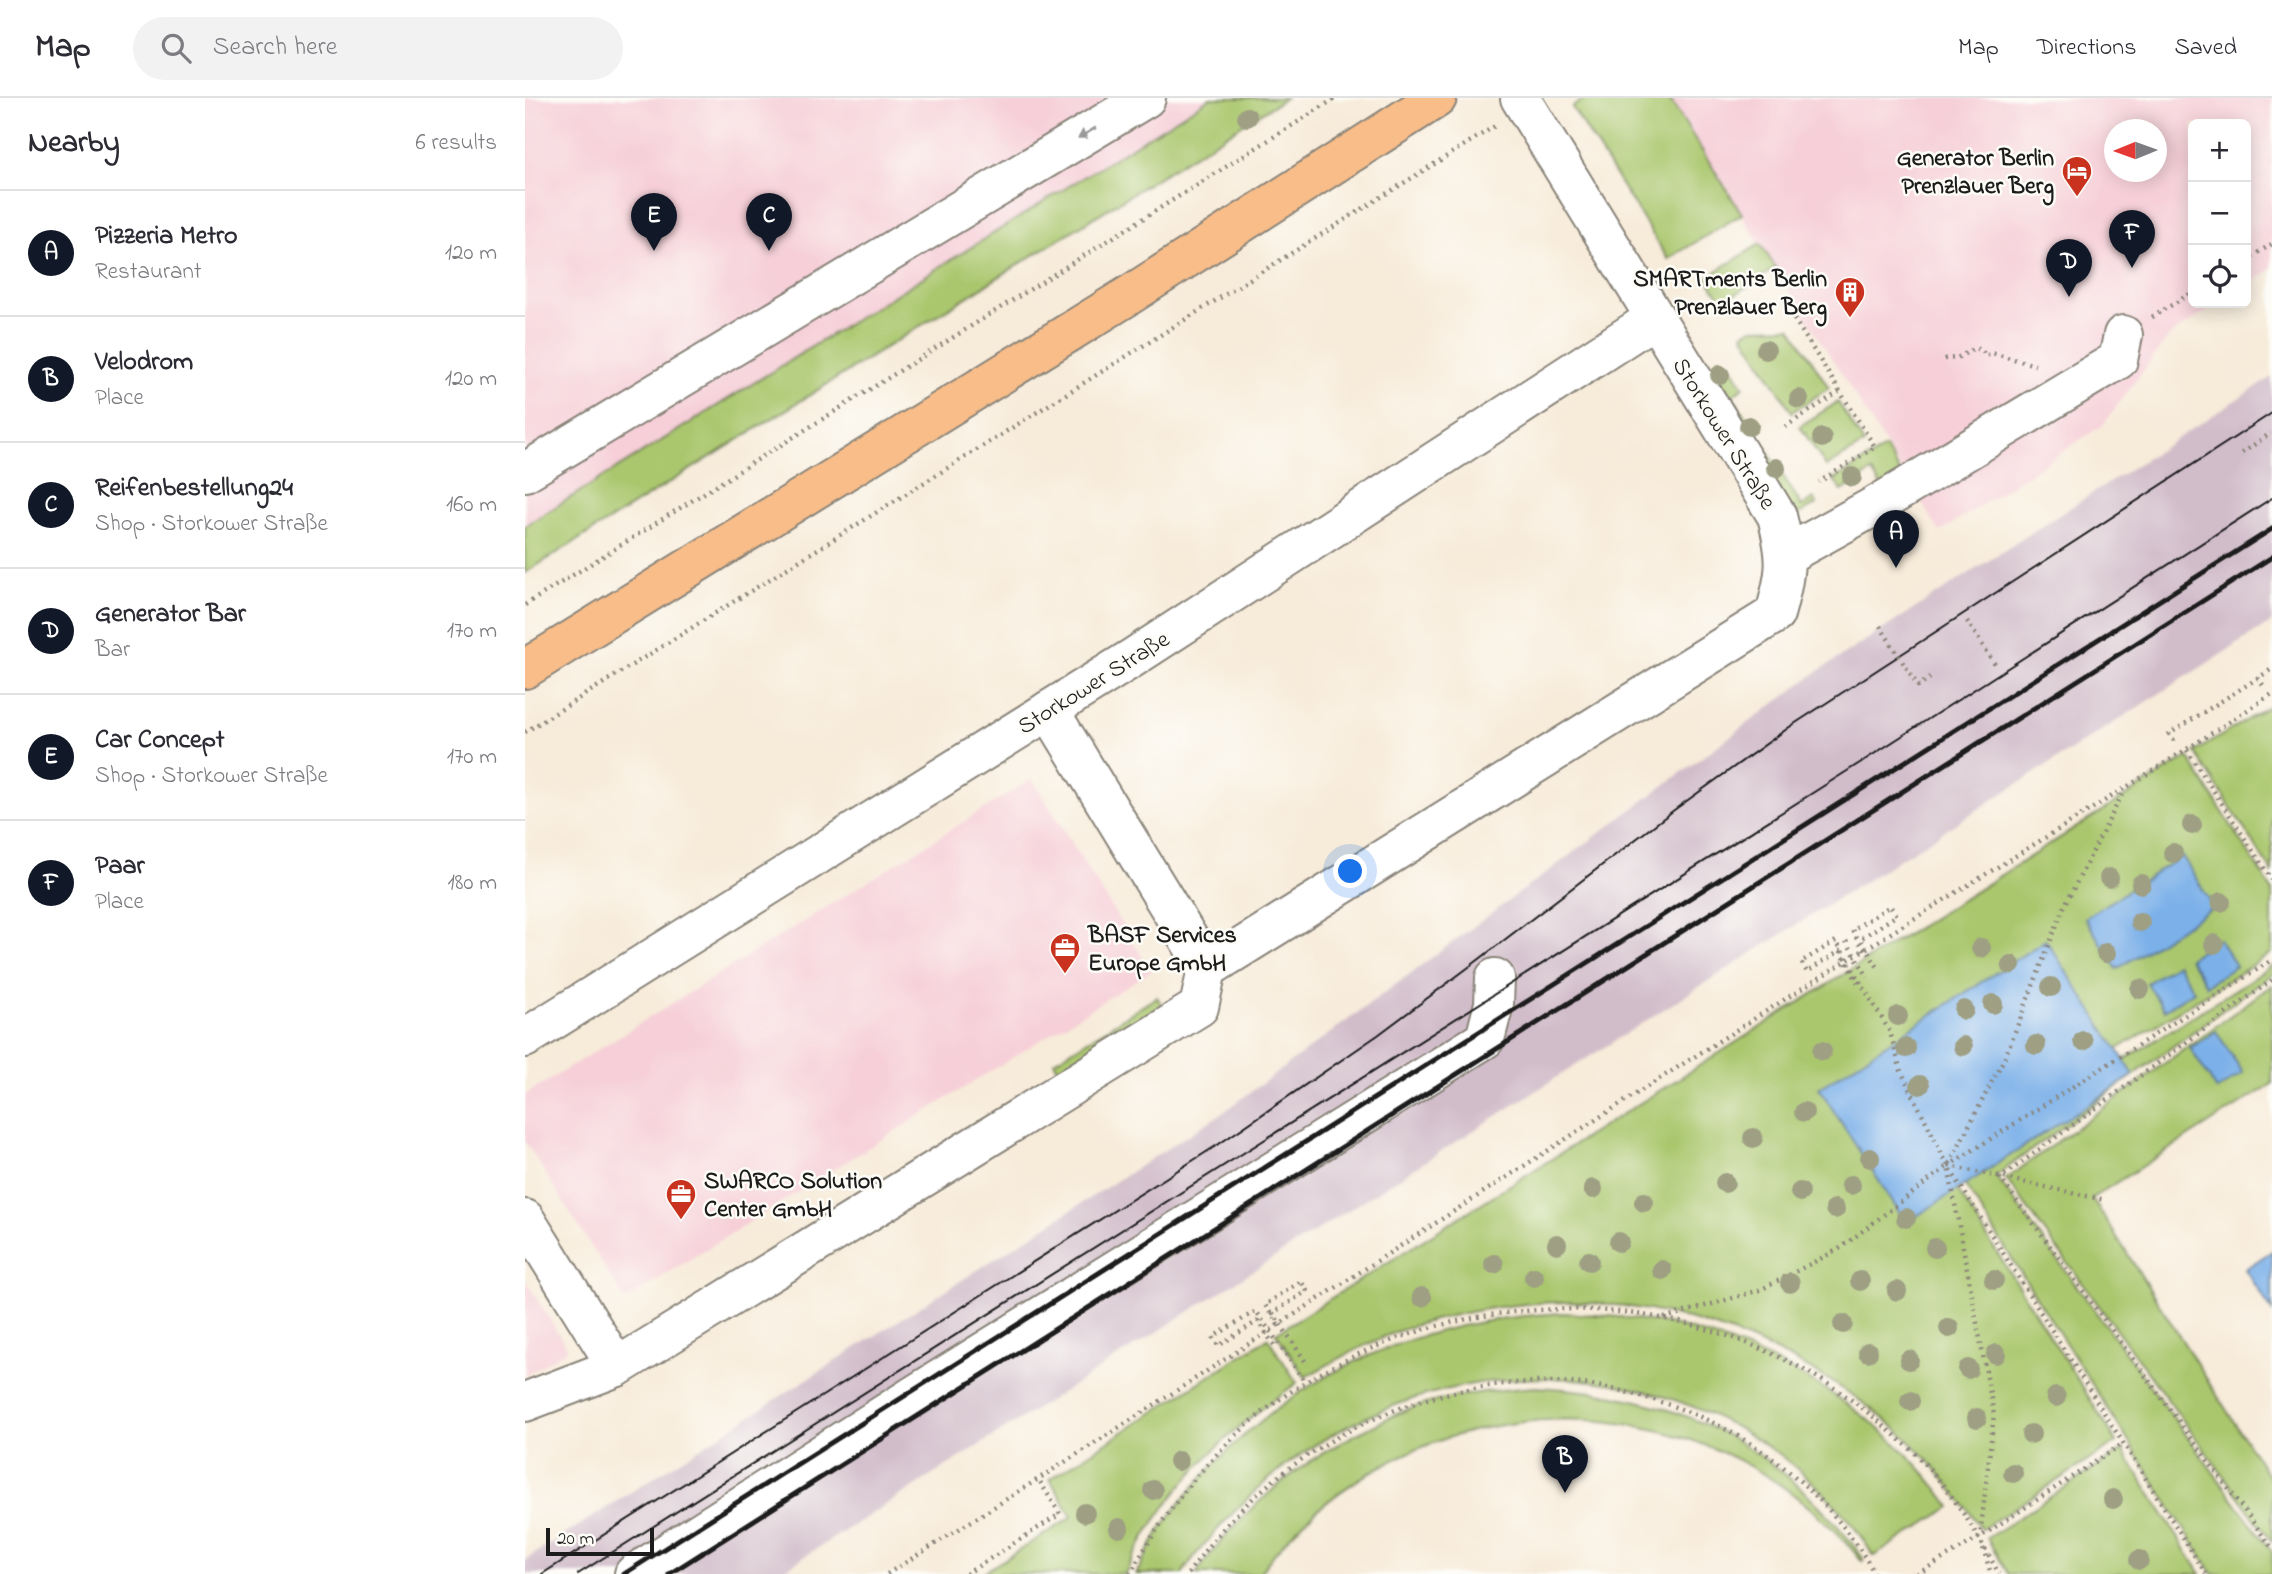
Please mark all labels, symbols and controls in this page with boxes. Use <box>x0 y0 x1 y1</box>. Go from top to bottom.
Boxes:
search box <box>133 17 623 80</box>
text: Map <box>35 24 91 72</box>
icon: search <box>157 29 195 67</box>
text: Search here <box>213 29 337 67</box>
text: Map <box>1958 31 1999 66</box>
text: Directions <box>2037 31 2136 66</box>
text: Saved <box>2174 31 2237 66</box>
north arrow <box>2104 119 2167 182</box>
map controls <box>2188 119 2251 308</box>
button: + <box>2188 119 2251 182</box>
text: Nearby <box>28 122 120 166</box>
text: 6 results <box>416 127 497 160</box>
one-way arrow <box>1078 127 1097 140</box>
place label: Generator Berlin Prenzlauer Berg <box>1897 142 2054 206</box>
hotel icon: Generator Berlin Prenzlauer Berg <box>2060 154 2094 198</box>
button: − <box>2188 182 2251 245</box>
pin: E <box>631 193 677 251</box>
pin: C <box>746 193 792 251</box>
pin: F <box>2109 210 2155 268</box>
text: Pizzeria Metro <box>95 218 238 256</box>
text: A <box>44 237 58 270</box>
text: 120 m <box>445 237 497 270</box>
pin: D <box>2046 239 2092 297</box>
button: locate <box>2188 245 2251 308</box>
text: Restaurant <box>95 256 202 289</box>
place label: SMARTments Berlin Prenzlauer Berg <box>1633 263 1827 327</box>
building icon: SMARTments Berlin Prenzlauer Berg <box>1833 275 1867 319</box>
text: Velodrom <box>95 344 193 382</box>
street label: Storkower Straße <box>1662 351 1784 517</box>
text: B <box>43 363 59 396</box>
text: 120 m <box>445 363 497 396</box>
text: Place <box>95 382 144 415</box>
text: Reifenbestellung24 <box>95 470 293 508</box>
text: C <box>45 489 57 522</box>
text: 160 m <box>446 489 497 522</box>
text: Shop · Storkower Straße <box>95 508 328 541</box>
pin: A <box>1873 510 1919 568</box>
text: Generator Bar <box>95 596 246 634</box>
text: D <box>43 615 59 648</box>
text: 170 m <box>447 615 497 648</box>
street label: Storkower Straße <box>1011 623 1177 745</box>
text: Bar <box>95 634 130 667</box>
text: Car Concept <box>95 722 225 760</box>
text: E <box>44 741 58 774</box>
text: 170 m <box>447 741 497 774</box>
text: Shop · Storkower Straße <box>95 760 328 793</box>
text: Paar <box>95 848 145 886</box>
your location <box>1333 854 1367 888</box>
text: F <box>44 867 58 900</box>
text: 180 m <box>448 867 497 900</box>
text: Place <box>95 886 144 919</box>
place label: BASF Services Europe GmbH <box>1087 919 1237 982</box>
office icon: BASF Services Europe GmbH <box>1048 931 1082 975</box>
place label: SWARCO Solution Center GmbH <box>704 1165 882 1228</box>
office icon: SWARCO Solution Center GmbH <box>664 1177 698 1221</box>
pin: B <box>1542 1435 1588 1493</box>
scale bar <box>546 1525 655 1557</box>
text: 20 m <box>557 1526 594 1553</box>

